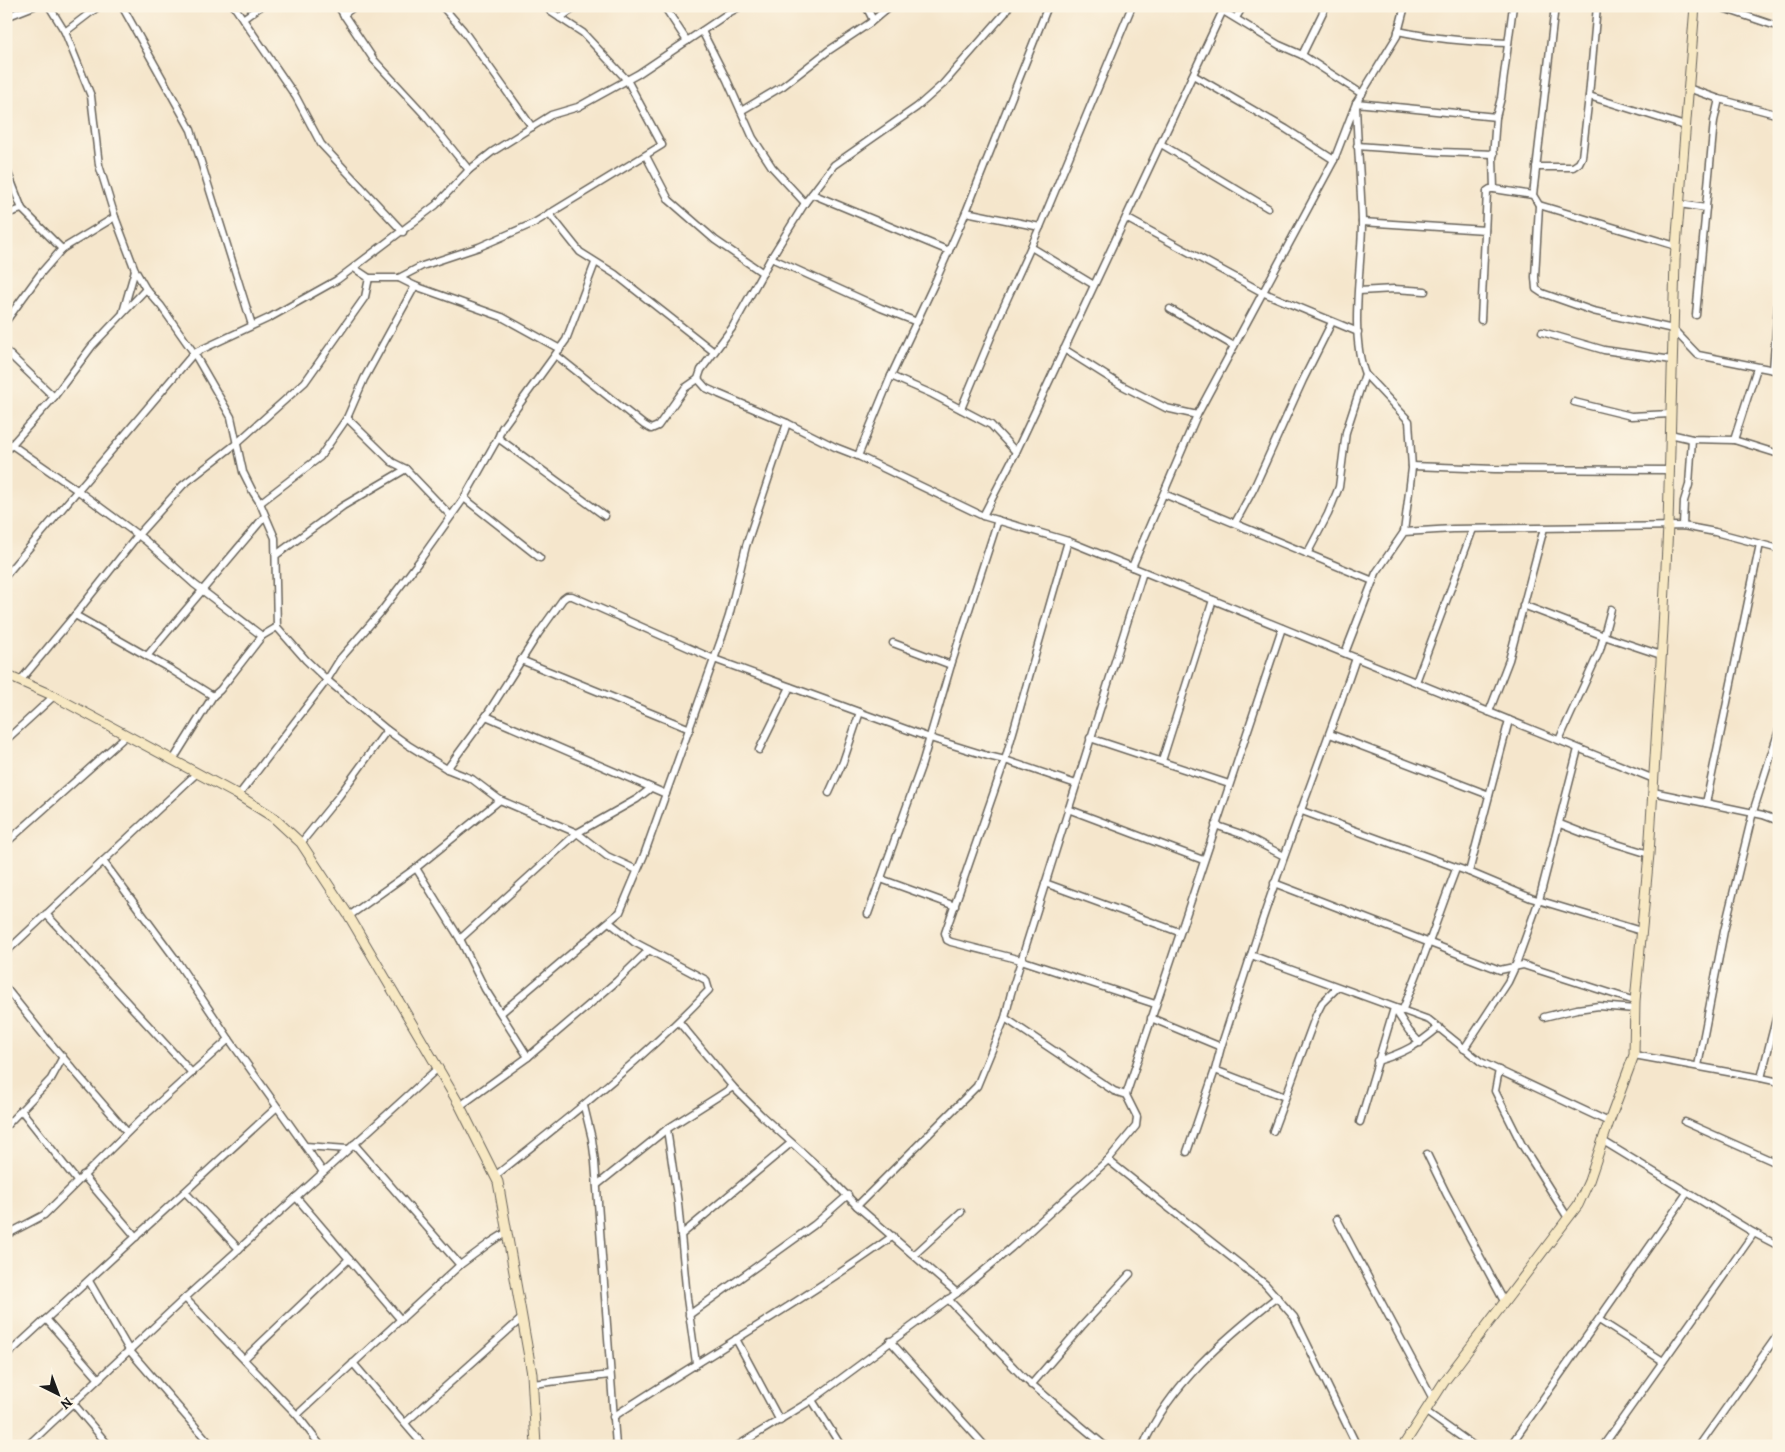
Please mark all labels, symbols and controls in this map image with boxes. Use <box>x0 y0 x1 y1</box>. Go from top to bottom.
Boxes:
north arrow <box>32 1370 82 1420</box>
text: N <box>56 1393 77 1414</box>

